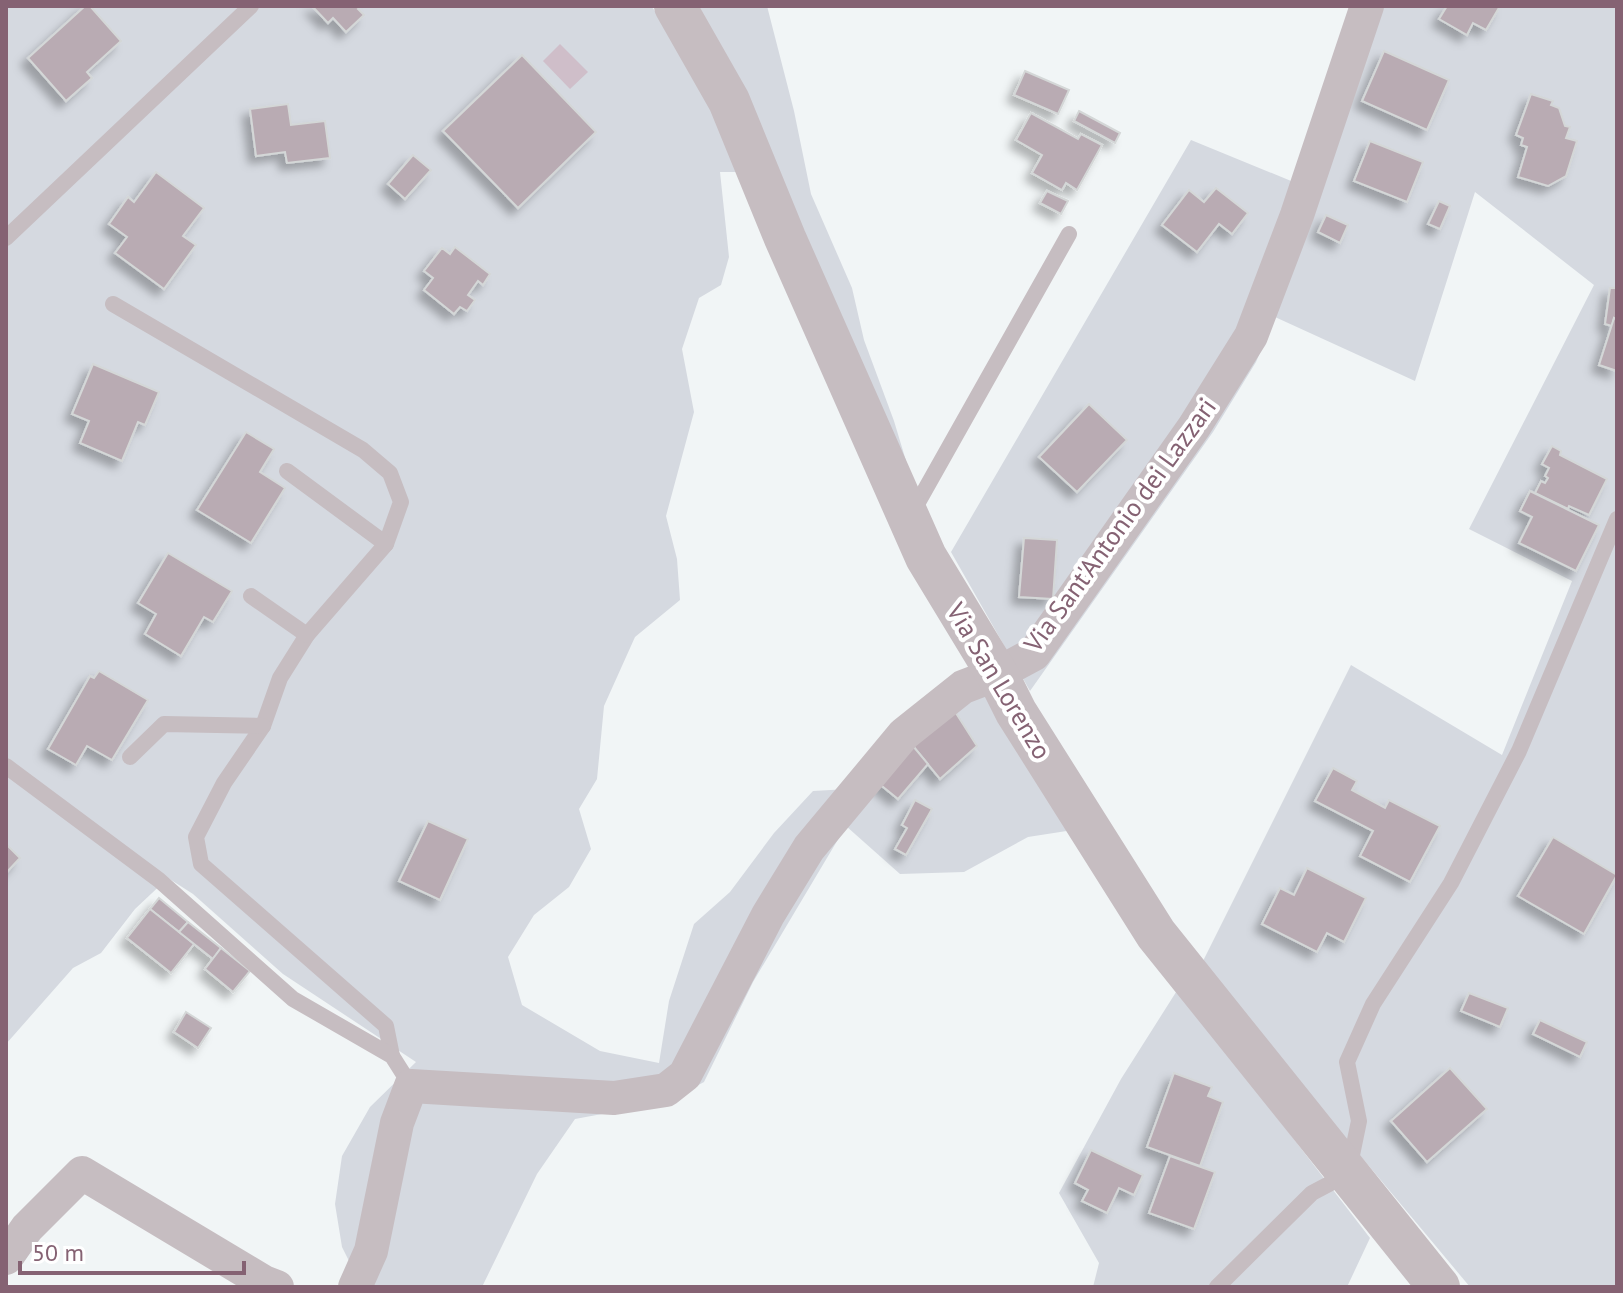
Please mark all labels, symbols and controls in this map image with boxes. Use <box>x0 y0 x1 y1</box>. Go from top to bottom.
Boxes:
street label: Via Sant'Antonio dei Lazzari <box>1016 391 1223 659</box>
street label: Via San Lorenzo <box>939 596 1059 765</box>
scale bar <box>20 1225 244 1275</box>
text: 50 m <box>32 1237 84 1268</box>

